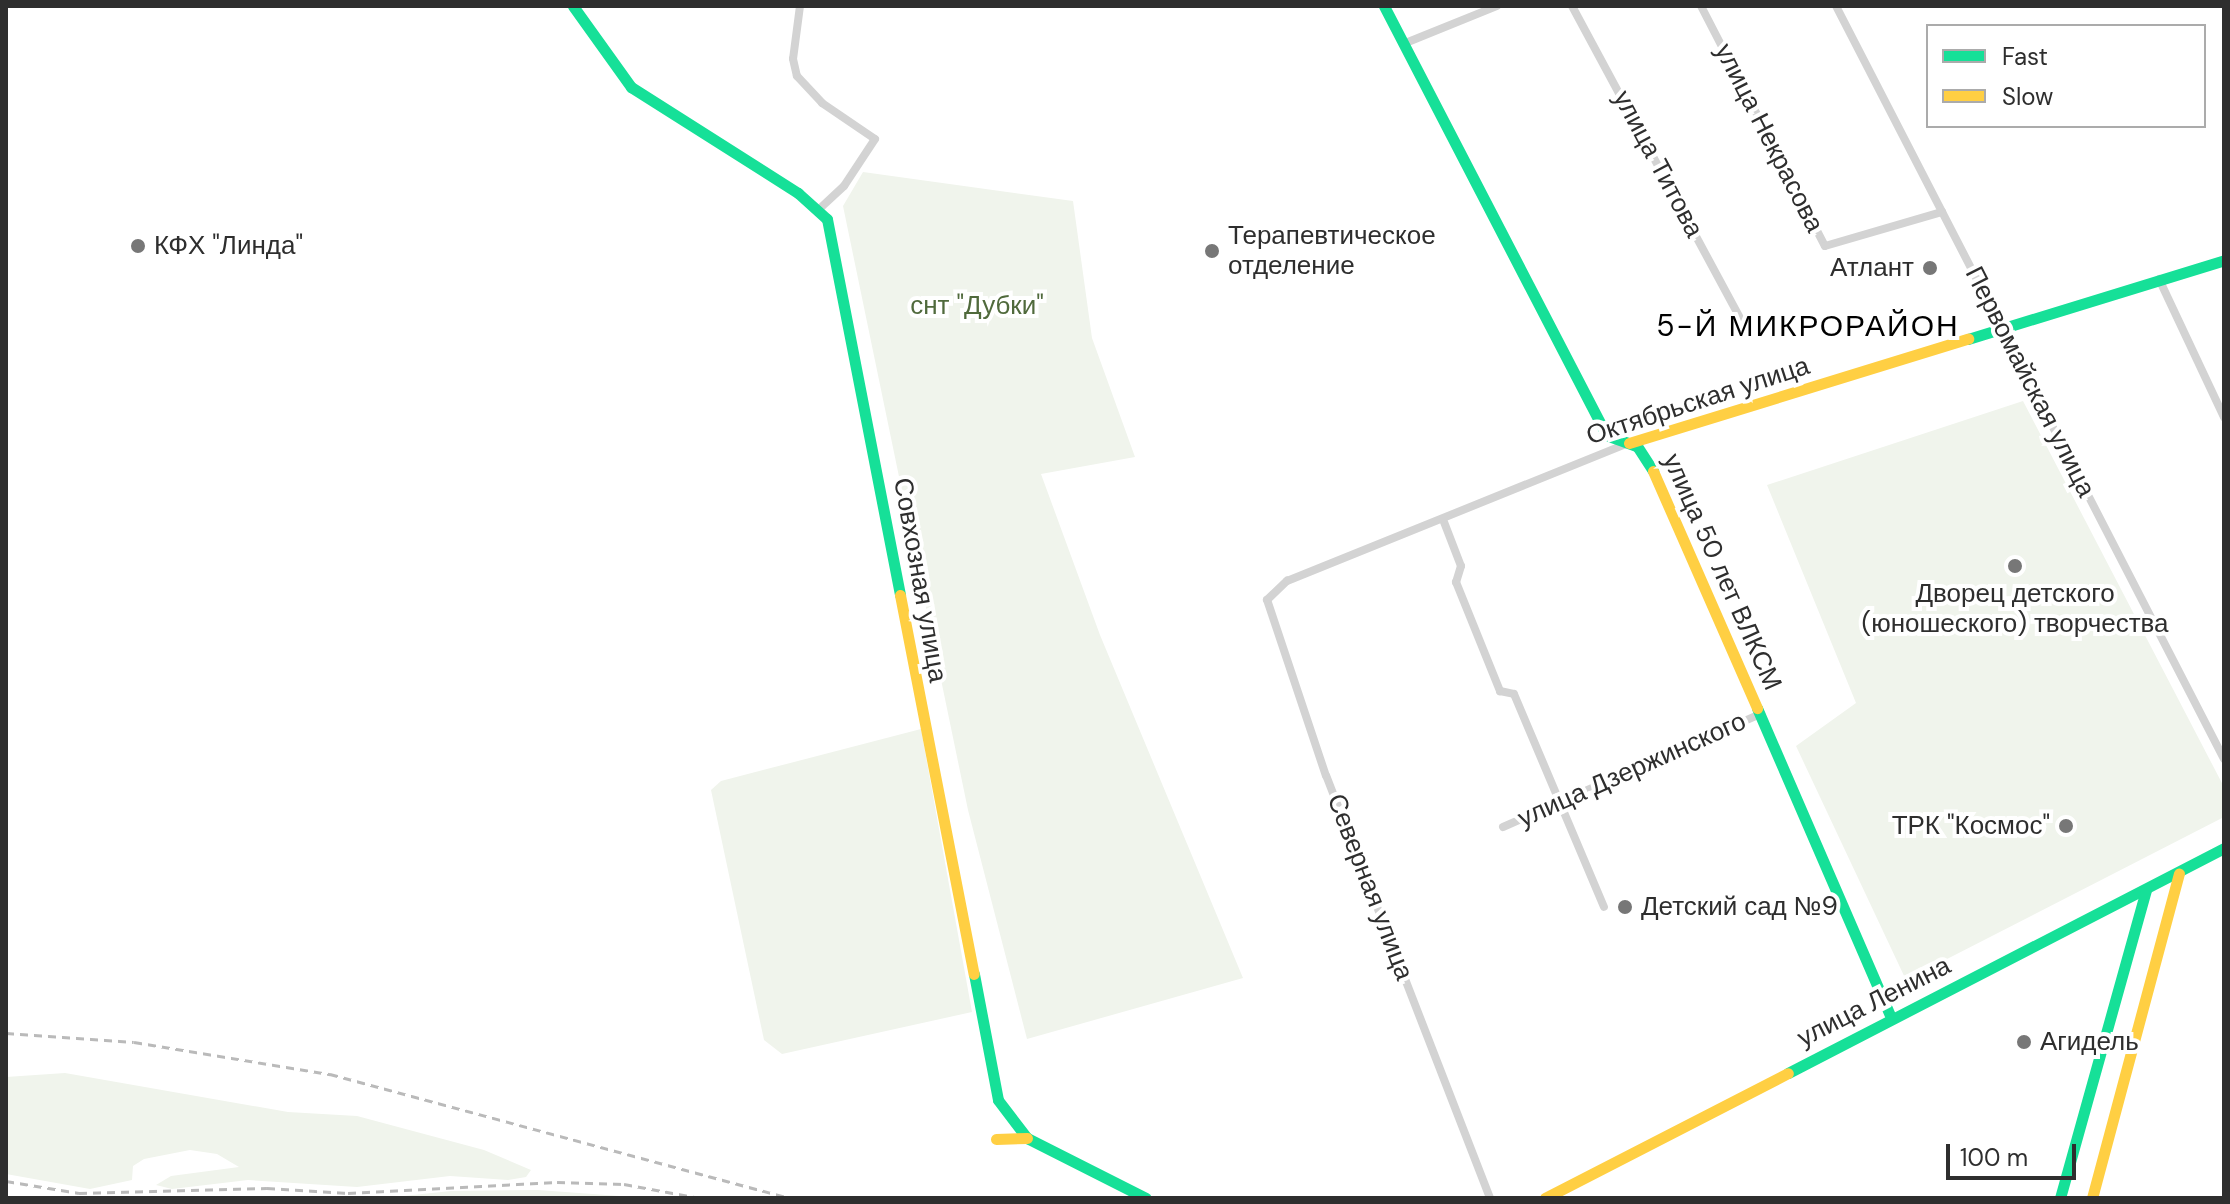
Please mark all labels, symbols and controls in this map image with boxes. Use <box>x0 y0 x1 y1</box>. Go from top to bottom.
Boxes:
legend <box>1926 24 2206 128</box>
street label: улица Некрасова <box>1708 38 1830 238</box>
text: Fast <box>2002 41 2048 72</box>
text: Slow <box>2002 81 2053 112</box>
street label: улица Титова <box>1606 85 1710 243</box>
place label: Терапевтическое отделение <box>1228 220 1436 282</box>
place label: КФХ "Линда" <box>154 230 303 262</box>
marker: КФХ "Линда" <box>129 237 147 255</box>
marker: Терапевтическое отделение <box>1203 242 1221 260</box>
place label: Атлант <box>1830 252 1914 284</box>
marker: Атлант <box>1921 259 1939 277</box>
street label: Первомайская улица <box>1958 262 2102 502</box>
park label: снт "Дубки" <box>910 290 1044 322</box>
district label: 5-Й МИКРОРАЙОН <box>1656 308 1960 344</box>
street label: Октябрьская улица <box>1583 350 1813 452</box>
street label: улица 50 лет ВЛКСМ <box>1656 449 1788 695</box>
street label: Совхозная улица <box>887 475 953 685</box>
marker: Дворец детского (юношеского) творчества <box>2006 557 2024 575</box>
place label: Дворец детского (юношеского) творчества <box>1861 578 2169 640</box>
street label: улица Дзержинского <box>1513 706 1751 834</box>
street label: Северная улица <box>1320 789 1420 985</box>
place label: ТРК "Космос" <box>1892 810 2050 842</box>
marker: ТРК "Космос" <box>2057 817 2075 835</box>
place label: Детский сад №9 <box>1641 891 1838 923</box>
marker: Детский сад №9 <box>1616 898 1634 916</box>
street label: улица Ленина <box>1792 950 1956 1054</box>
place label: Агидель <box>2040 1026 2139 1058</box>
marker: Агидель <box>2015 1033 2033 1051</box>
scale bar <box>1950 1128 2080 1178</box>
text: 100 m <box>1960 1142 2028 1173</box>

